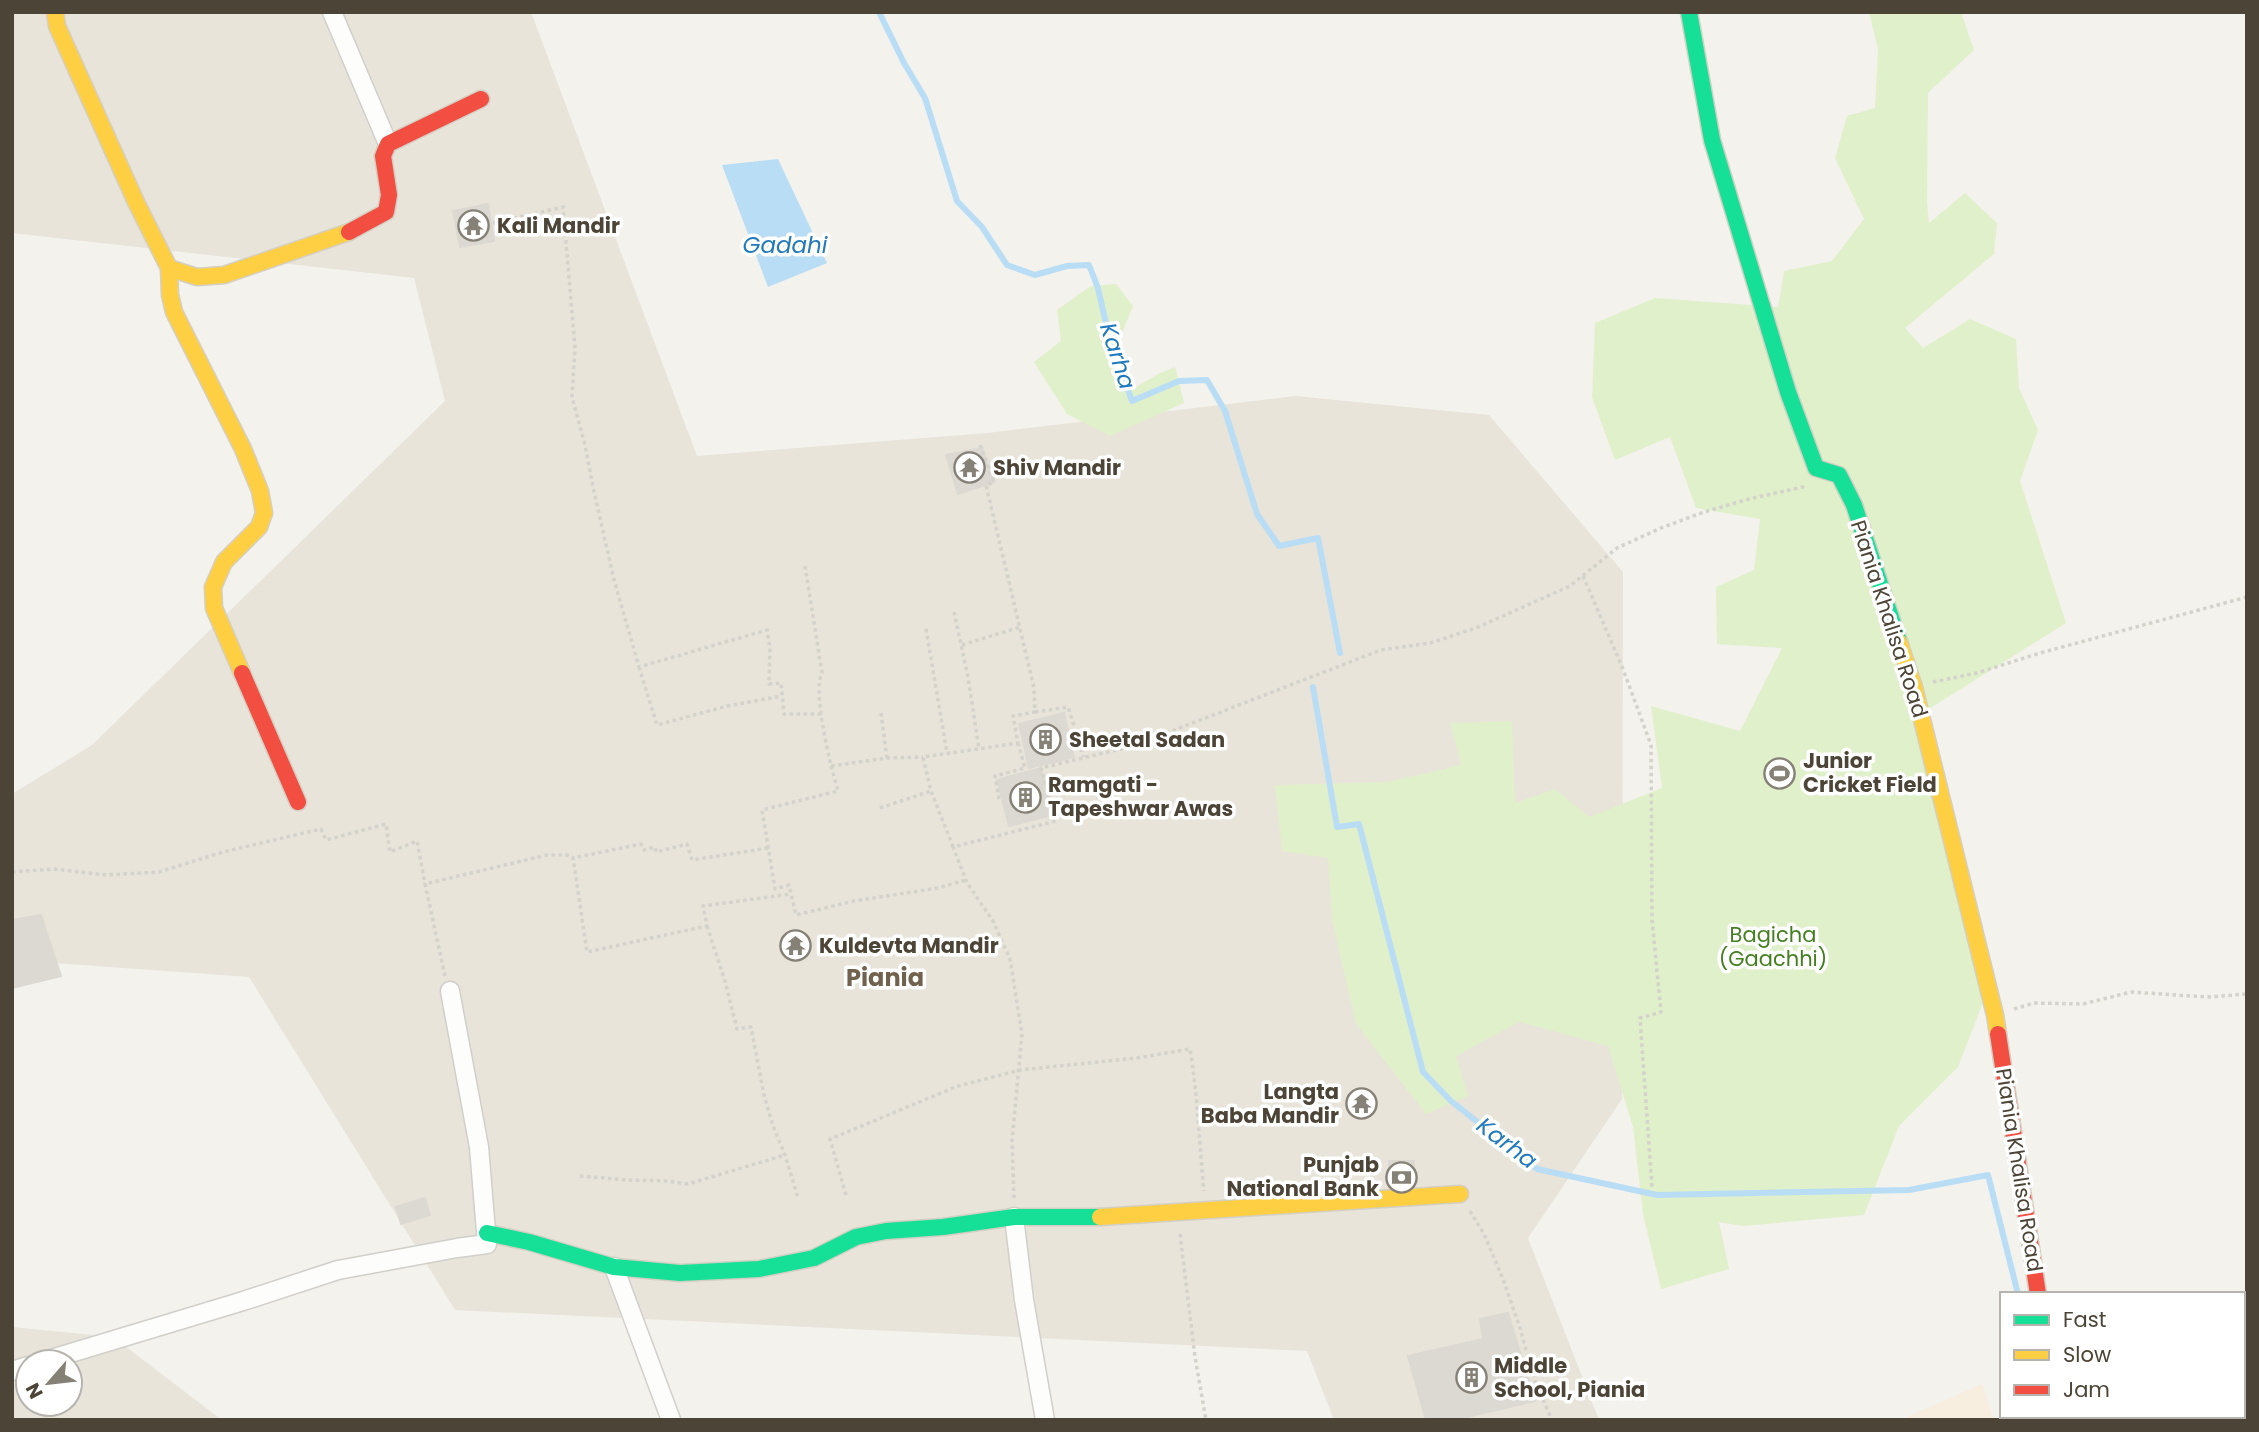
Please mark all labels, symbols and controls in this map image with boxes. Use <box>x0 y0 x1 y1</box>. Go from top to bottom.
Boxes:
temple icon: Kali Mandir <box>457 209 491 243</box>
place label: Kali Mandir <box>497 211 620 240</box>
water label: Gadahi <box>743 229 828 261</box>
water label: Karha <box>1092 319 1144 393</box>
temple icon: Shiv Mandir <box>953 451 987 485</box>
place label: Shiv Mandir <box>993 453 1121 482</box>
street label: Piania Khalisa Road <box>1844 516 1935 721</box>
building icon: Sheetal Sadan <box>1029 723 1063 757</box>
place label: Sheetal Sadan <box>1069 725 1225 754</box>
place label: Junior Cricket Field <box>1803 746 1937 799</box>
sports icon: Junior Cricket Field <box>1763 756 1797 790</box>
place label: Ramgati - Tapeshwar Awas <box>1048 770 1233 823</box>
building icon: Ramgati - Tapeshwar Awas <box>1008 780 1042 814</box>
park label: Bagicha (Gaachhi) <box>1719 920 1827 973</box>
temple icon: Kuldevta Mandir <box>779 929 813 963</box>
place label: Kuldevta Mandir <box>819 931 999 960</box>
district label: Piania <box>846 961 924 994</box>
street label: Piania Khalisa Road <box>1989 1066 2050 1274</box>
place label: Langta Baba Mandir <box>1201 1077 1339 1130</box>
temple icon: Langta Baba Mandir <box>1345 1087 1379 1121</box>
water label: Karha <box>1470 1110 1544 1176</box>
place label: Punjab National Bank <box>1227 1150 1379 1203</box>
bank icon: Punjab National Bank <box>1385 1160 1419 1194</box>
legend <box>2000 1292 2245 1418</box>
text: Fast <box>2063 1305 2106 1334</box>
text: Slow <box>2063 1340 2111 1369</box>
north arrow <box>14 1348 84 1418</box>
place label: Middle School, Piania <box>1494 1351 1645 1404</box>
building icon: Middle School, Piania <box>1454 1361 1488 1395</box>
text: Jam <box>2063 1375 2110 1404</box>
text: N <box>19 1378 50 1403</box>

